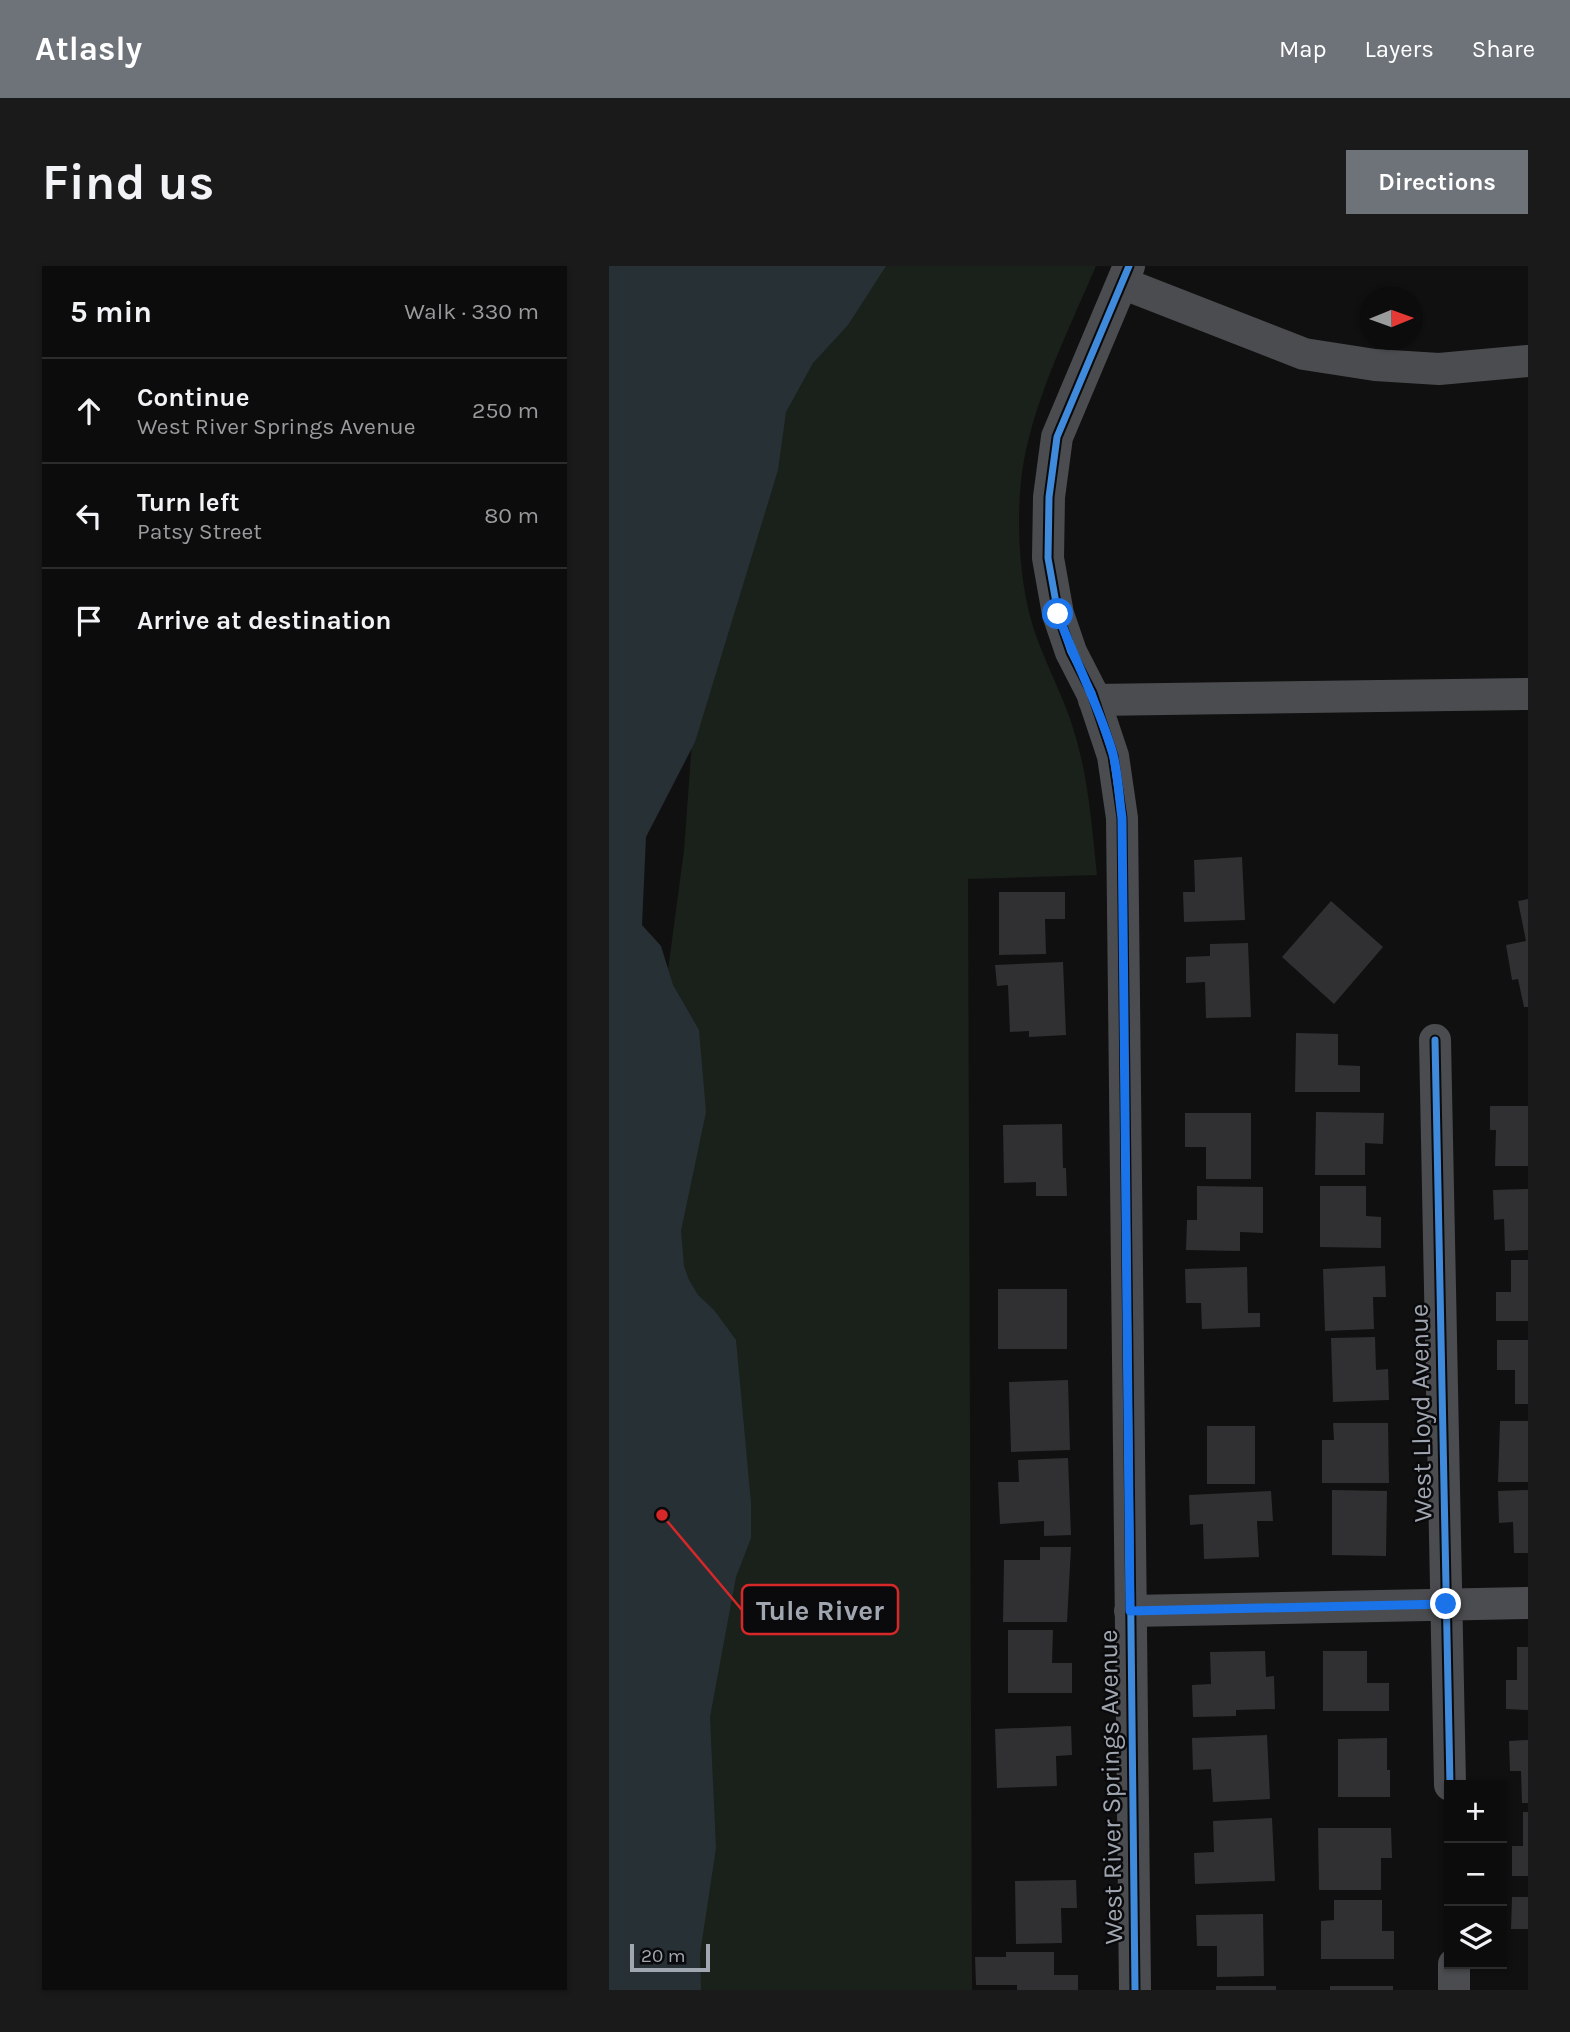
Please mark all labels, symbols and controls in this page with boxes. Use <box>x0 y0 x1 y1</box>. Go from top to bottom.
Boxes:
text: Atlasly <box>35 30 142 68</box>
text: Map <box>1279 35 1327 63</box>
text: Layers <box>1365 35 1434 63</box>
text: Share <box>1472 35 1535 63</box>
button: Directions <box>1346 150 1528 214</box>
text: Find us <box>42 154 214 211</box>
north arrow <box>1360 287 1423 350</box>
text: 5 min <box>70 294 152 330</box>
text: Walk · 330 m <box>404 298 539 325</box>
text: Continue <box>137 382 249 413</box>
icon: ahead <box>70 392 108 430</box>
text: 250 m <box>472 397 539 424</box>
text: West River Springs Avenue <box>137 413 416 440</box>
text: Turn left <box>137 487 239 518</box>
icon: left <box>70 497 108 535</box>
text: 80 m <box>484 502 539 529</box>
text: Patsy Street <box>137 518 262 545</box>
route start <box>1042 598 1073 629</box>
icon: arrive <box>70 602 108 640</box>
text: Arrive at destination <box>137 605 391 636</box>
street label: West Lloyd Avenue <box>1404 1304 1438 1522</box>
callout: Tule River <box>742 1585 898 1634</box>
route end <box>1430 1588 1461 1619</box>
text: Tule River <box>756 1594 884 1627</box>
street label: West River Springs Avenue <box>1093 1629 1129 1945</box>
map controls <box>1444 1780 1507 1969</box>
button: + <box>1444 1780 1507 1843</box>
button: − <box>1444 1843 1507 1906</box>
button: layers <box>1444 1906 1507 1969</box>
scale bar <box>630 1941 711 1973</box>
text: 20 m <box>641 1945 686 1967</box>

